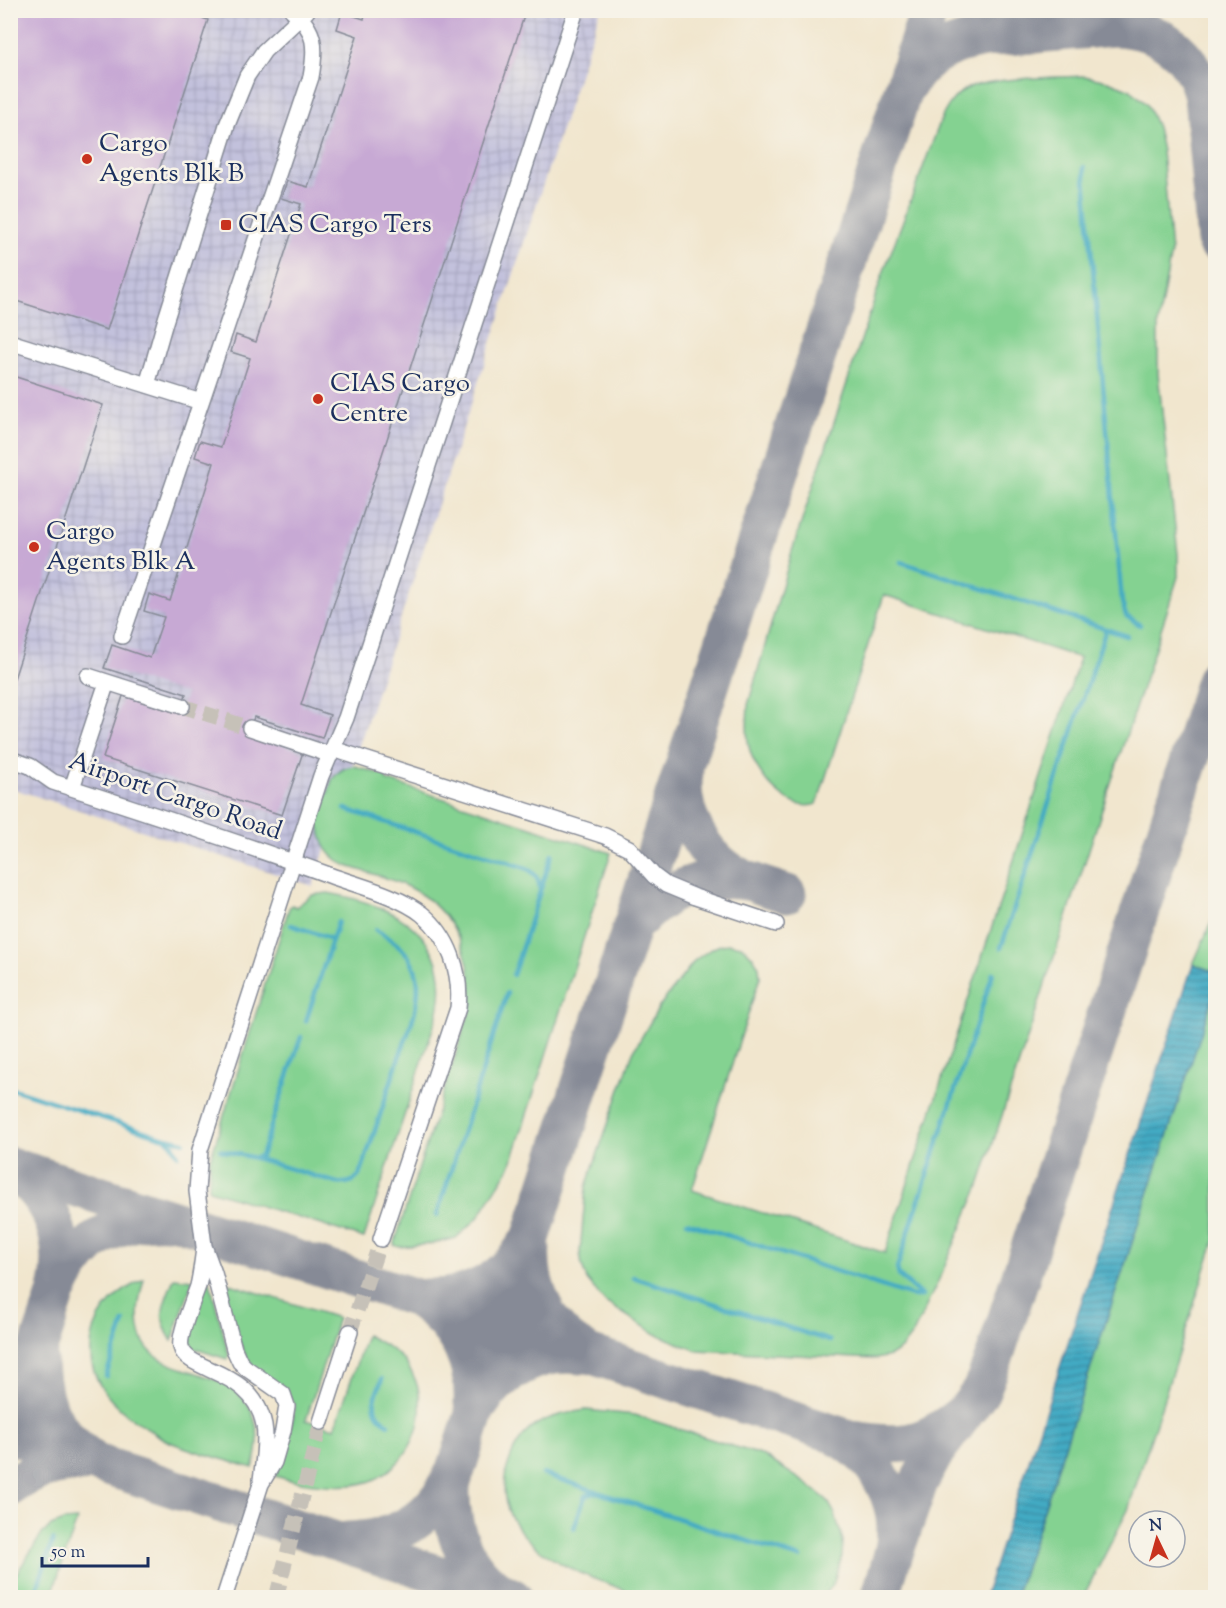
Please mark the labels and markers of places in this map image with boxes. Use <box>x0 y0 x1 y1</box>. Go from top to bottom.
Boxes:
place label: Cargo Agents Blk B <box>99 126 244 193</box>
marker: Cargo Agents Blk B <box>80 152 94 166</box>
place label: CIAS Cargo Ters <box>238 207 432 244</box>
marker: CIAS Cargo Ters <box>219 218 233 232</box>
place label: CIAS Cargo Centre <box>330 366 470 433</box>
marker: CIAS Cargo Centre <box>311 392 325 406</box>
place label: Cargo Agents Blk A <box>46 514 196 581</box>
marker: Cargo Agents Blk A <box>27 540 41 554</box>

